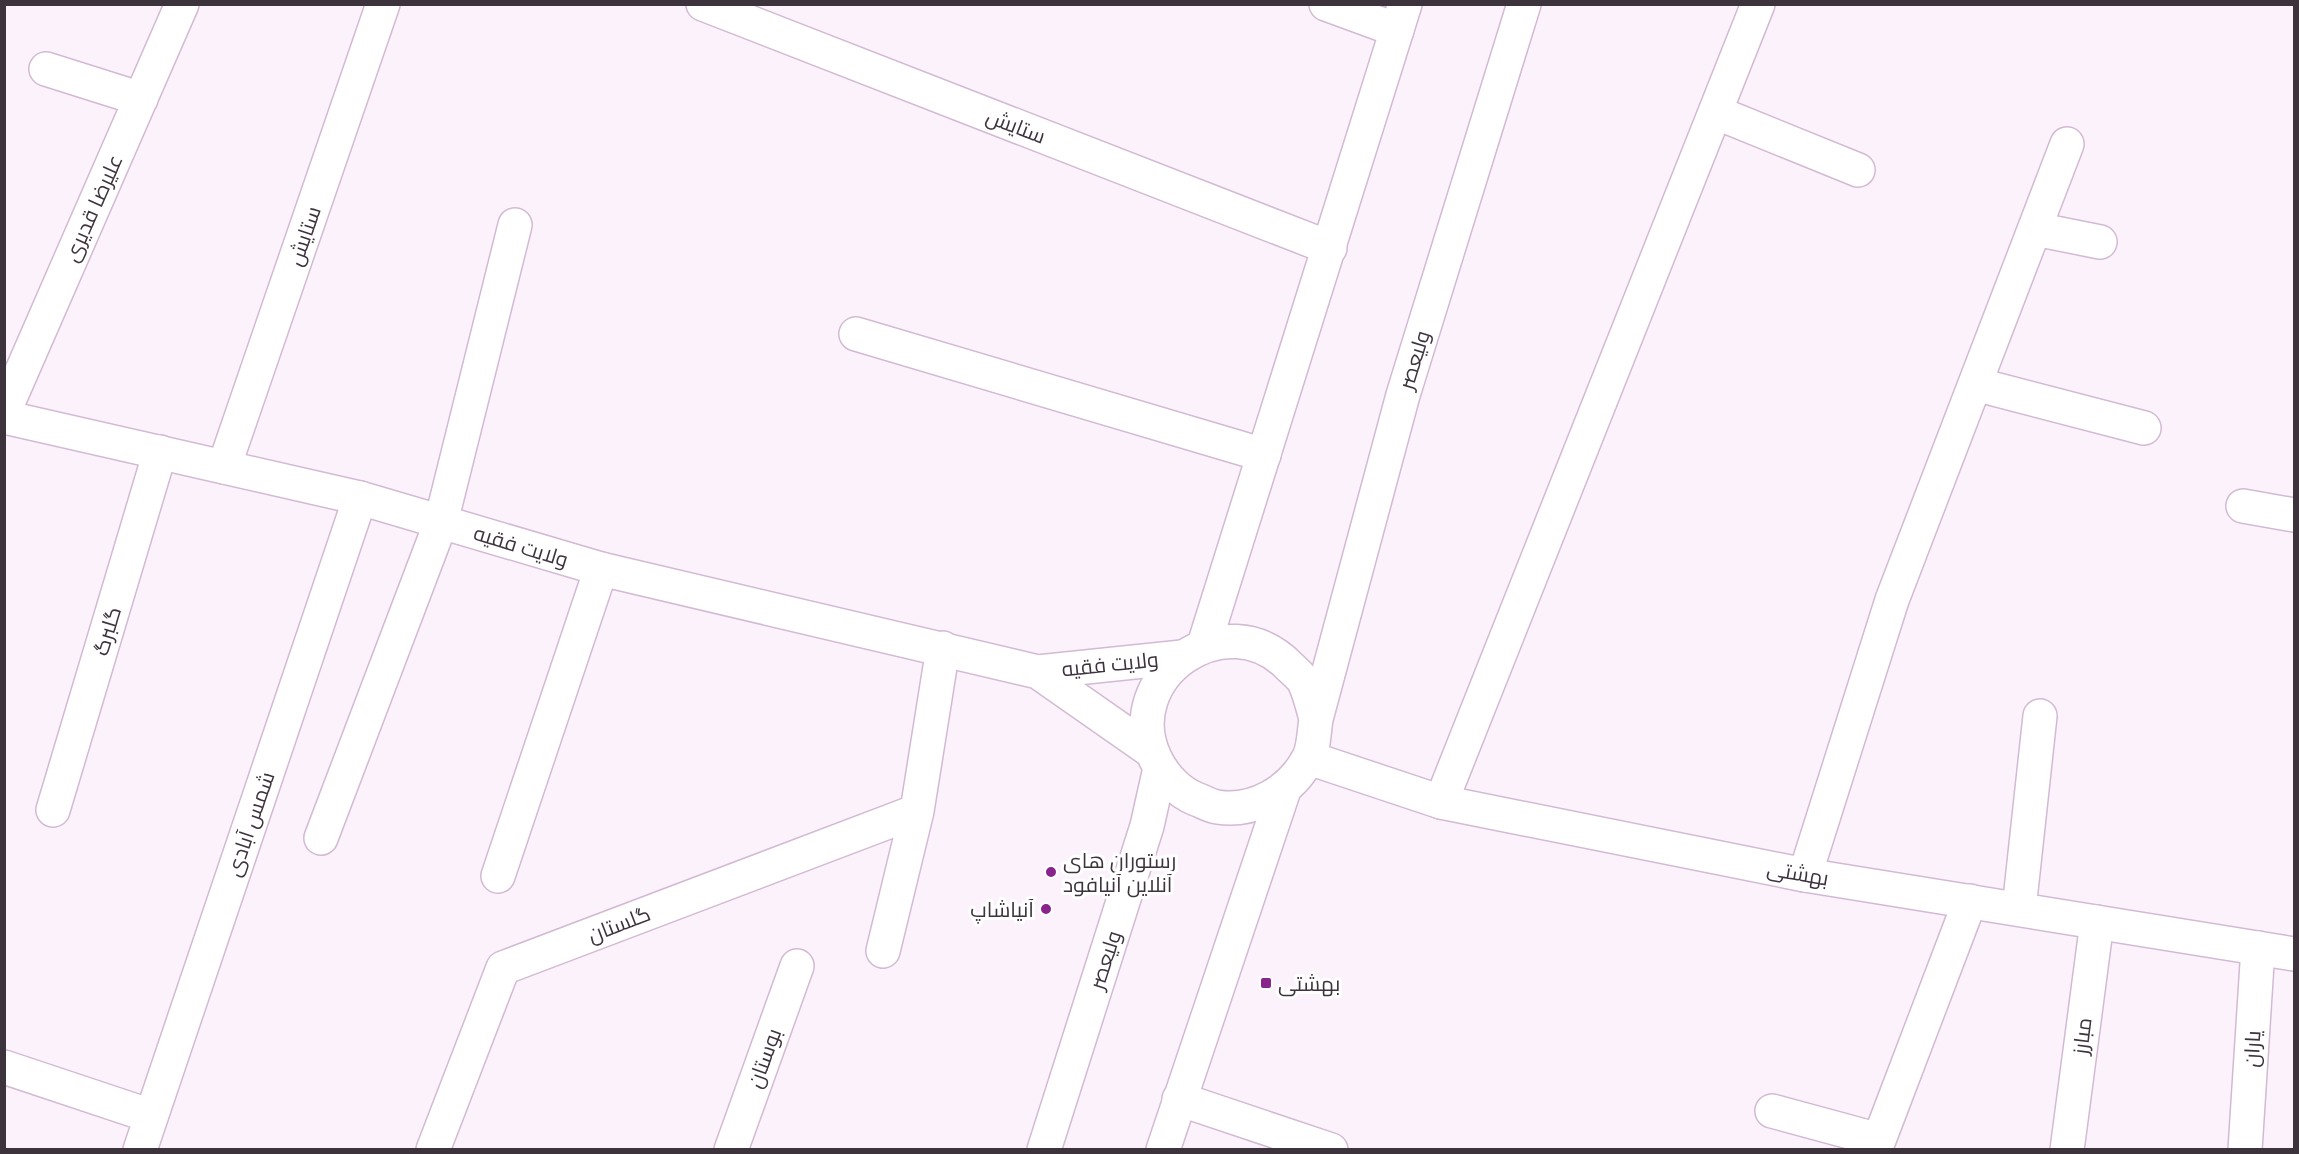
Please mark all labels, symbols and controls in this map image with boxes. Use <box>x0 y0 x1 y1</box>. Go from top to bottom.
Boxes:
street label: ستایش <box>982 103 1049 150</box>
street label: علیرضا قدیری <box>58 151 129 266</box>
street label: ستایش <box>282 203 327 269</box>
street label: ولیعصر <box>1393 328 1435 393</box>
street label: ولایت فقیه <box>471 520 571 572</box>
street label: گلبرگ <box>88 604 126 658</box>
street label: ولایت فقیه <box>1060 646 1160 682</box>
street label: شمس آبادی <box>220 768 281 880</box>
place label: رستوران های آنلاین آنیافود <box>1063 848 1176 898</box>
street label: بهشتی <box>1765 855 1831 892</box>
marker: رستوران های آنلاین آنیافود <box>1044 865 1058 879</box>
place label: آنیاشاپ <box>970 897 1034 924</box>
street label: گلستان <box>584 901 654 948</box>
marker: آنیاشاپ <box>1039 902 1053 916</box>
street label: ولیعصر <box>1083 927 1126 993</box>
place label: بهشتی <box>1278 971 1340 997</box>
marker: بهشتی <box>1259 976 1273 990</box>
street label: مبارز <box>2067 1016 2097 1057</box>
street label: بوستان <box>742 1025 787 1091</box>
street label: یاران <box>2239 1030 2266 1068</box>

